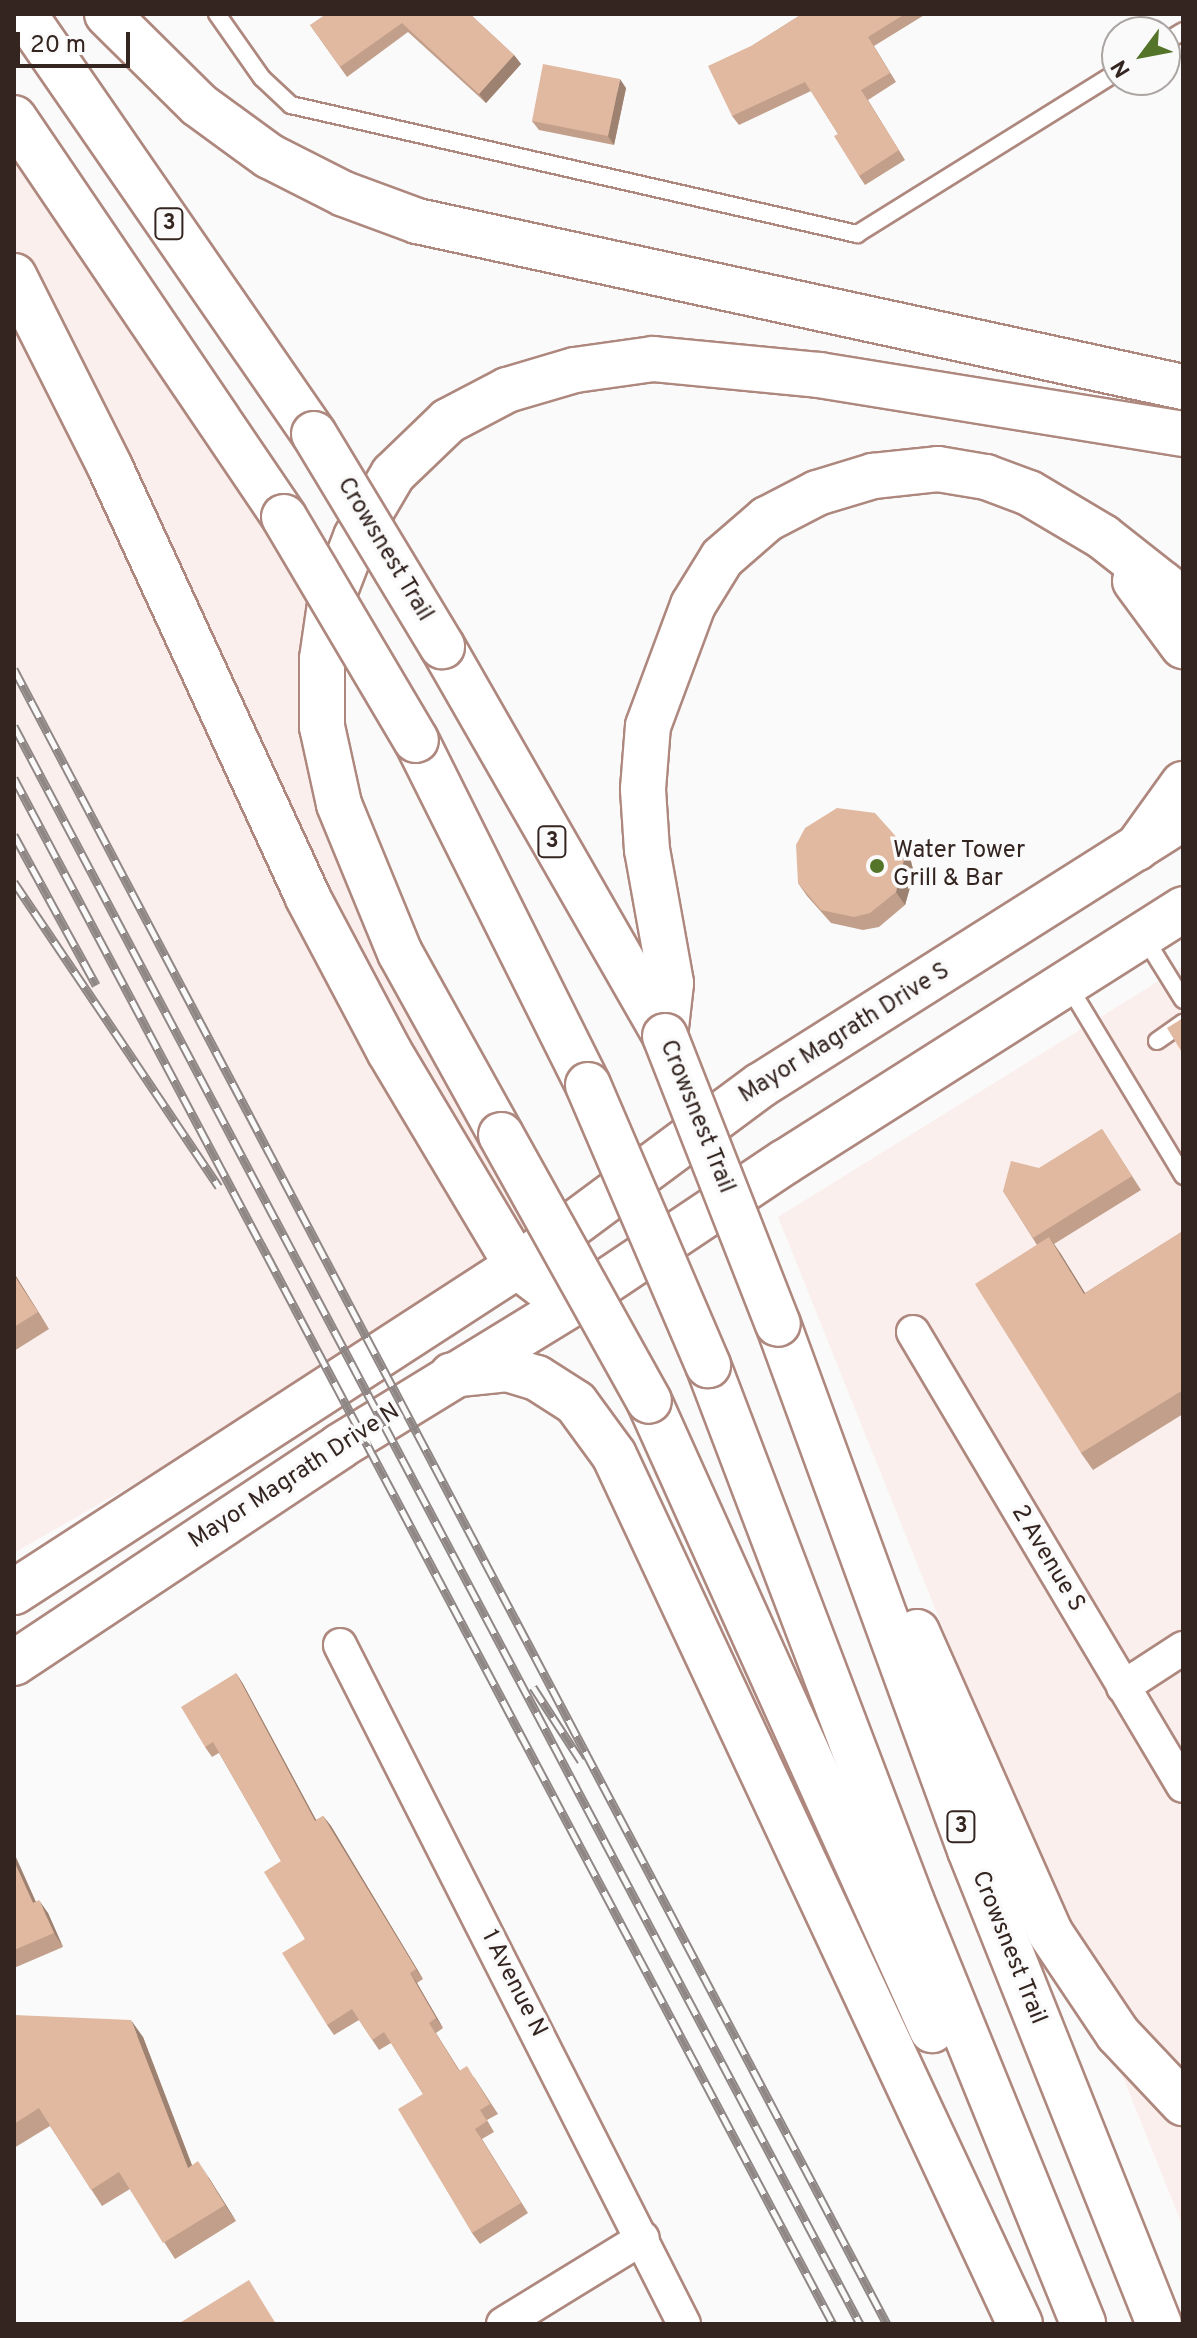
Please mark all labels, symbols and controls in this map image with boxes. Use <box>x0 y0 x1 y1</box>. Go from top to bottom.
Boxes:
scale bar <box>20 16 134 66</box>
north arrow <box>1101 16 1181 96</box>
text: 20 m <box>30 31 86 61</box>
text: N <box>1106 54 1138 82</box>
road number: 3 <box>153 206 185 242</box>
street label: Crowsnest Trail <box>329 472 439 628</box>
road number: 3 <box>536 824 568 860</box>
place label: Water Tower Grill & Bar <box>893 838 1026 894</box>
marker: Water Tower Grill & Bar <box>868 857 886 875</box>
street label: Mayor Magrath Drive S <box>734 957 956 1111</box>
street label: Crowsnest Trail <box>652 1036 740 1198</box>
street label: Mayor Magrath Drive N <box>184 1398 406 1556</box>
street label: 2 Avenue S <box>1004 1500 1090 1618</box>
road number: 3 <box>945 1809 977 1845</box>
street label: Crowsnest Trail <box>964 1867 1052 2029</box>
street label: 1 Avenue N <box>474 1925 552 2043</box>

